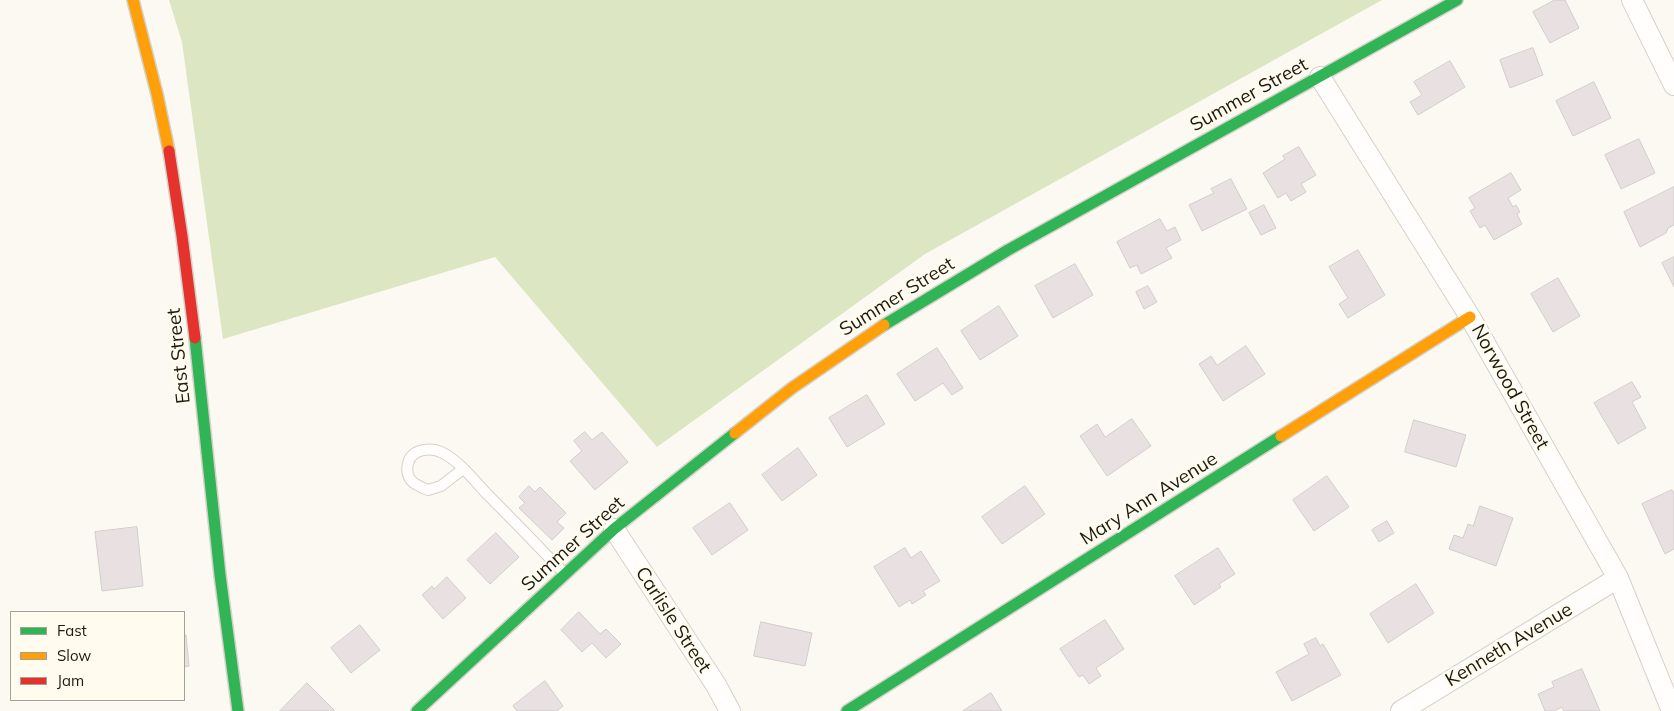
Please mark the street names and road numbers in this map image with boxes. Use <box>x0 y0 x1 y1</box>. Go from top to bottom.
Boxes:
street label: Summer Street <box>1186 53 1312 137</box>
street label: Summer Street <box>835 253 959 341</box>
street label: East Street <box>163 307 195 405</box>
street label: Norwood Street <box>1466 320 1554 454</box>
street label: Mary Ann Avenue <box>1076 448 1222 550</box>
street label: Summer Street <box>517 492 629 596</box>
street label: Carlisle Street <box>630 563 716 677</box>
street label: Kenneth Avenue <box>1442 598 1576 692</box>

